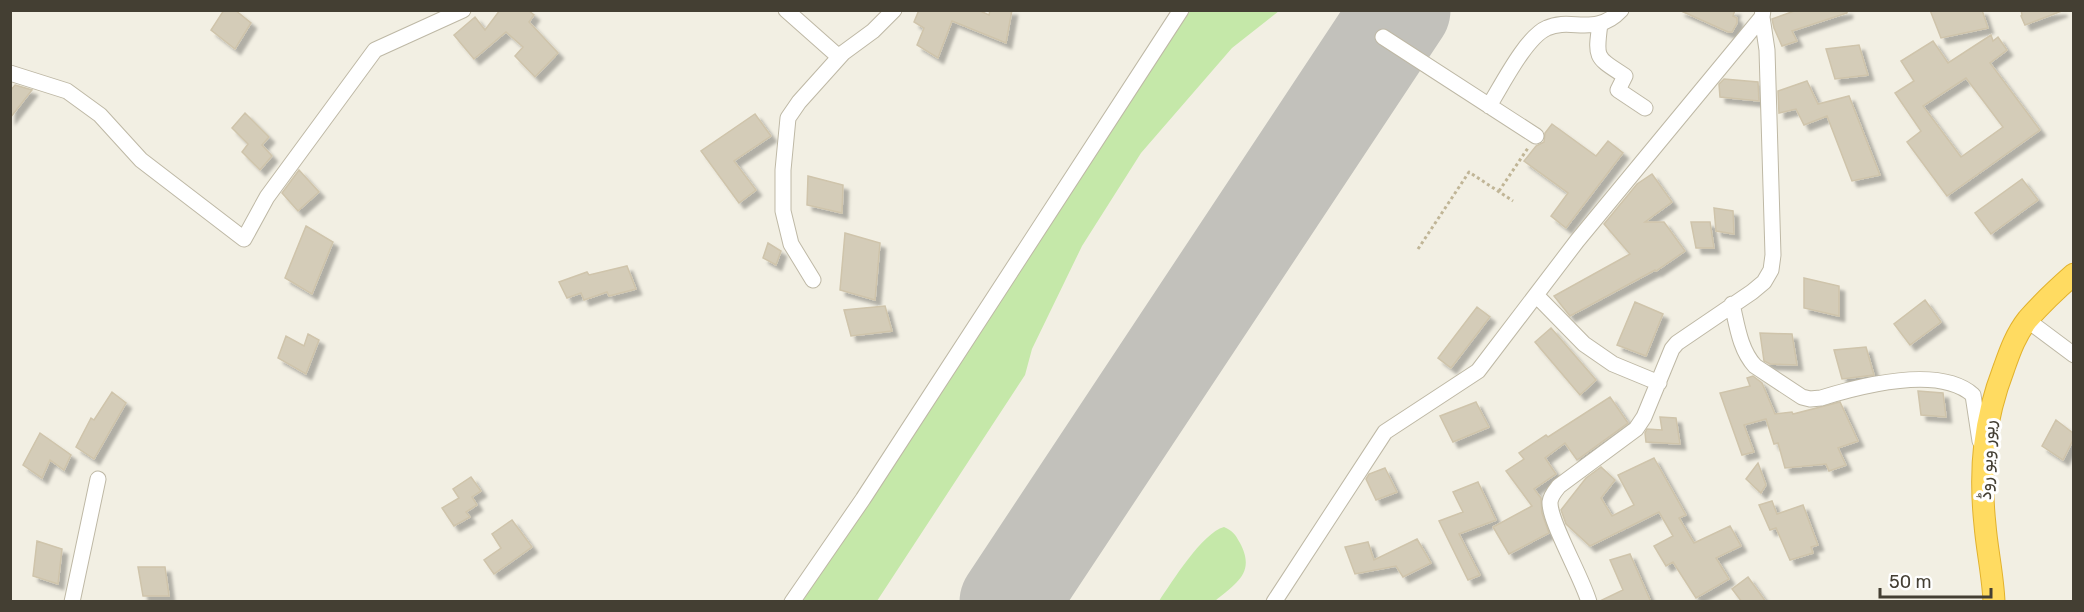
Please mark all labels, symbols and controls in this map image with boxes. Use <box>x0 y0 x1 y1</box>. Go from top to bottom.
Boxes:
street label: ریور ویو روڈ <box>1974 419 2000 501</box>
scale bar <box>1880 561 1991 599</box>
text: 50 m <box>1889 571 1932 593</box>

